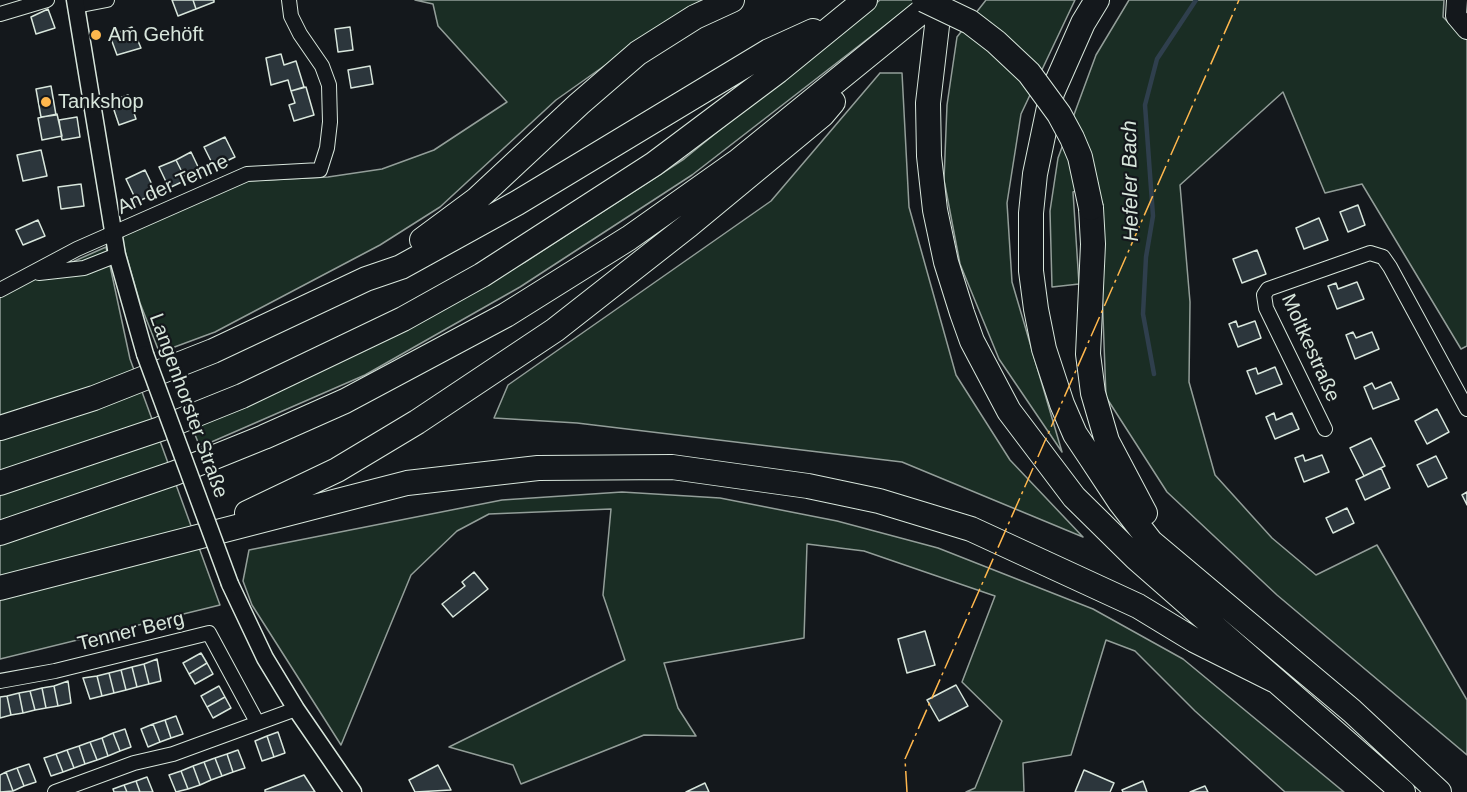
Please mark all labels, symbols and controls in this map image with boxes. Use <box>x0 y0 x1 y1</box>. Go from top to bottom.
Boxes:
place label: Am Gehöft <box>108 23 204 47</box>
marker: Am Gehöft <box>89 28 103 42</box>
place label: Tankshop <box>58 90 144 114</box>
marker: Tankshop <box>39 95 53 109</box>
water label: Hefeler Bach <box>1117 120 1145 242</box>
street label: An der Tenne <box>114 150 232 220</box>
street label: Moltkestraße <box>1276 290 1344 406</box>
street label: Langenhorster Straße <box>143 310 233 502</box>
street label: Tenner Berg <box>75 607 187 657</box>

